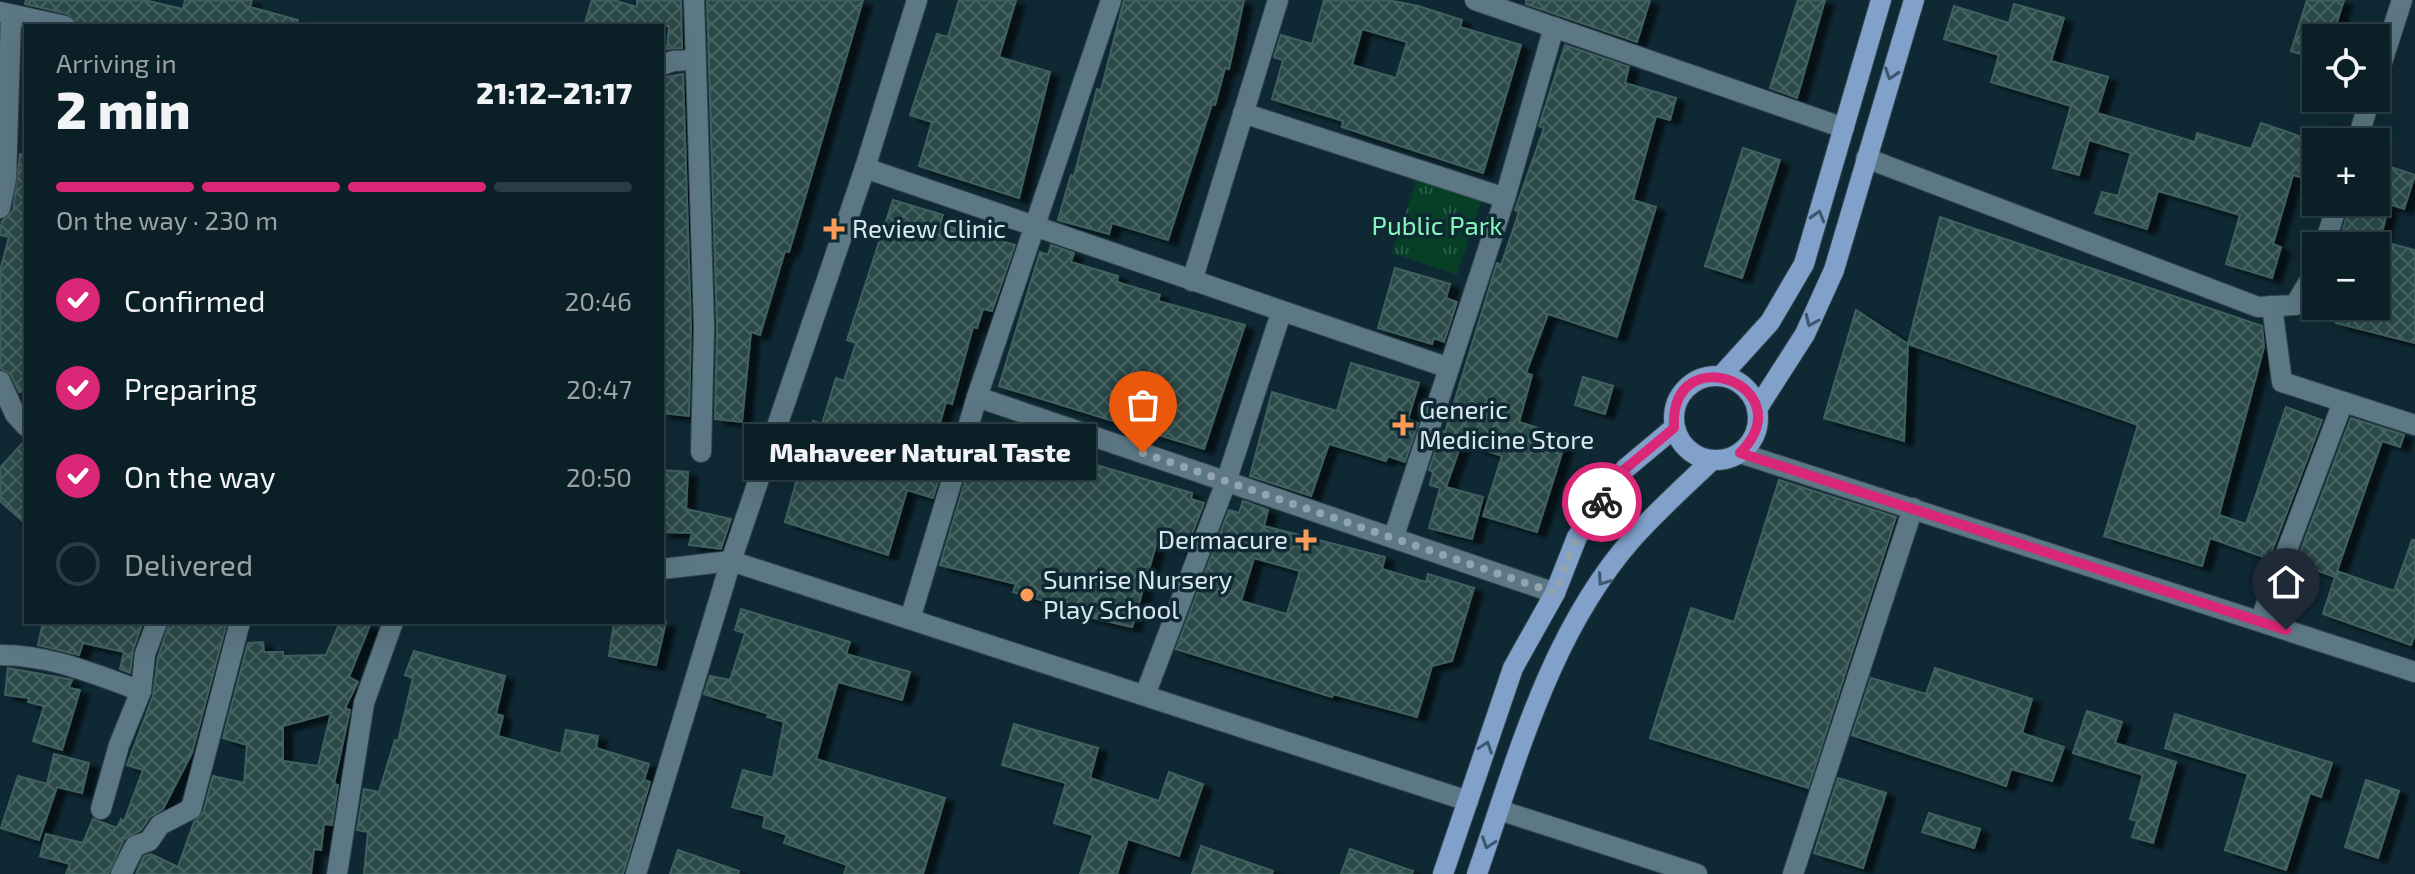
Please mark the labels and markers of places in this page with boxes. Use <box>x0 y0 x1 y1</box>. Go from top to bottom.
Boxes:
place label: Review Clinic <box>852 212 1006 243</box>
marker: Review Clinic <box>823 218 845 240</box>
pin <box>1109 371 1177 453</box>
place label: Generic Medicine Store <box>1419 393 1594 454</box>
marker: Generic Medicine Store <box>1394 416 1412 434</box>
callout: Mahaveer Natural Taste <box>743 425 1095 481</box>
place label: Dermacure <box>1158 523 1288 554</box>
marker: Dermacure <box>1295 529 1317 551</box>
pin <box>2252 548 2320 630</box>
place label: Sunrise Nursery Play School <box>1043 563 1233 624</box>
marker: Sunrise Nursery Play School <box>1018 586 1036 604</box>

